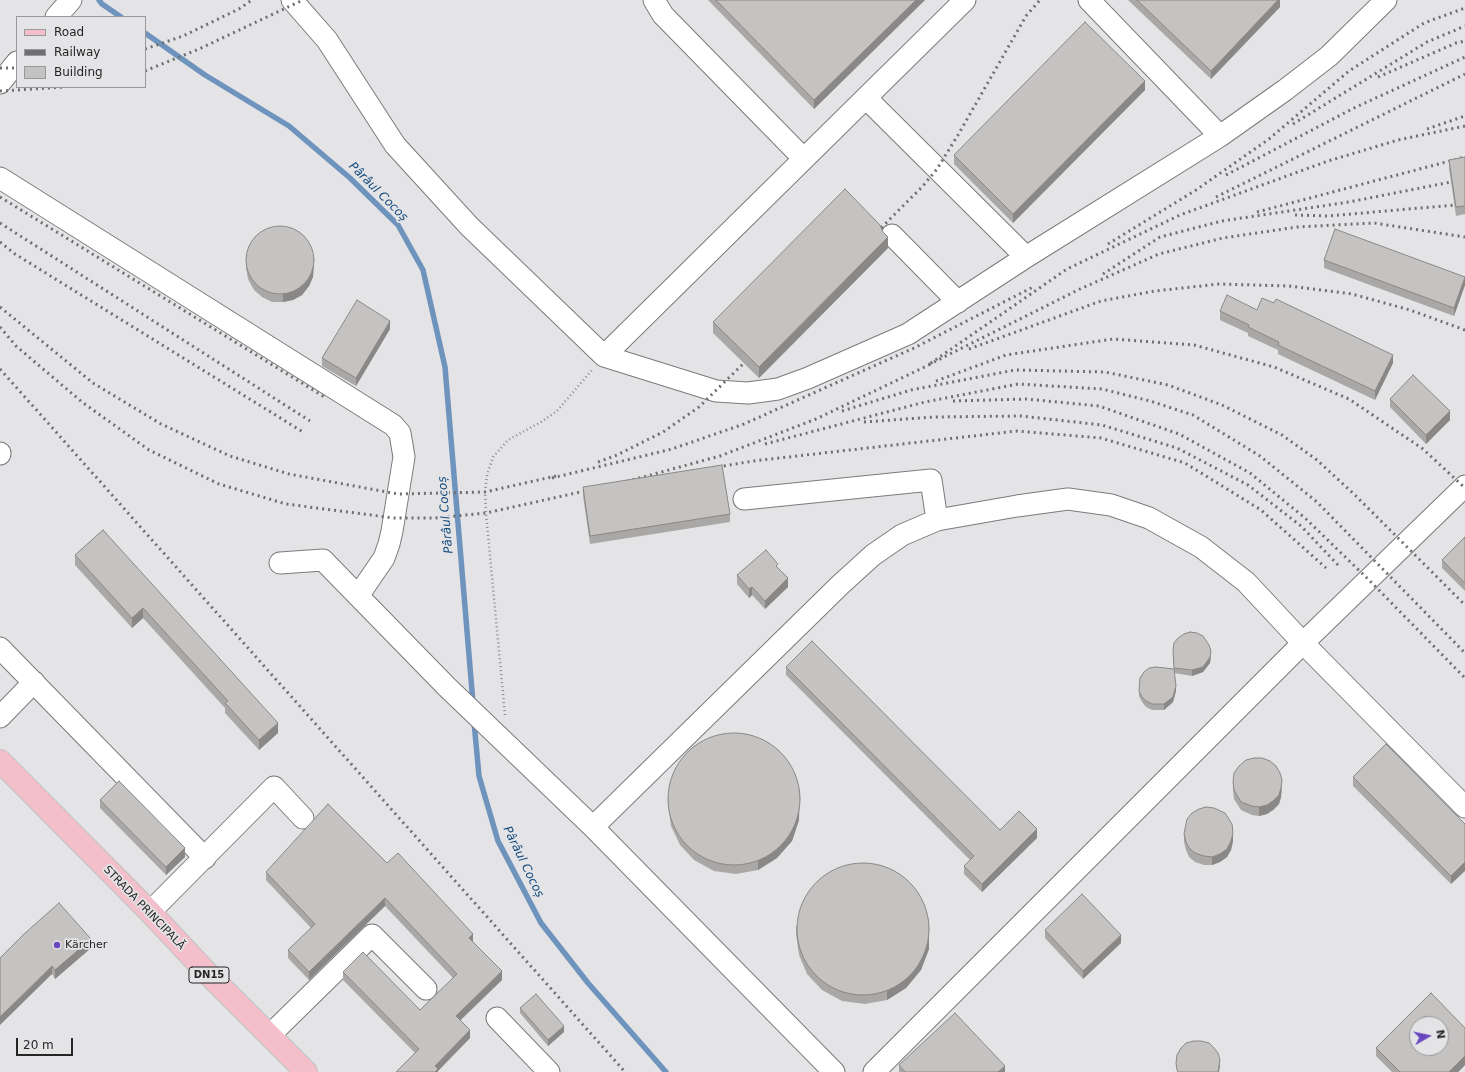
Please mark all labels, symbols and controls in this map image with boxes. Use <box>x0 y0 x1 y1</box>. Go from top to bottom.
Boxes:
legend <box>16 16 146 88</box>
text: Road <box>54 25 84 39</box>
text: Railway <box>54 45 100 59</box>
text: Building <box>54 65 103 79</box>
water label: Pârâul Cocoș <box>345 159 411 225</box>
water label: Pârâul Cocoș <box>435 476 457 554</box>
water label: Pârâul Cocoș <box>500 824 546 900</box>
street label: STRADA PRINCIPALĂ <box>101 863 187 953</box>
place label: Kärcher <box>65 938 107 952</box>
marker: Kärcher <box>52 940 62 950</box>
road number: DN15 <box>189 967 229 983</box>
north arrow <box>1409 1016 1449 1056</box>
text: N <box>1433 1029 1447 1040</box>
scale bar <box>18 1030 75 1056</box>
text: 20 m <box>23 1038 54 1052</box>

